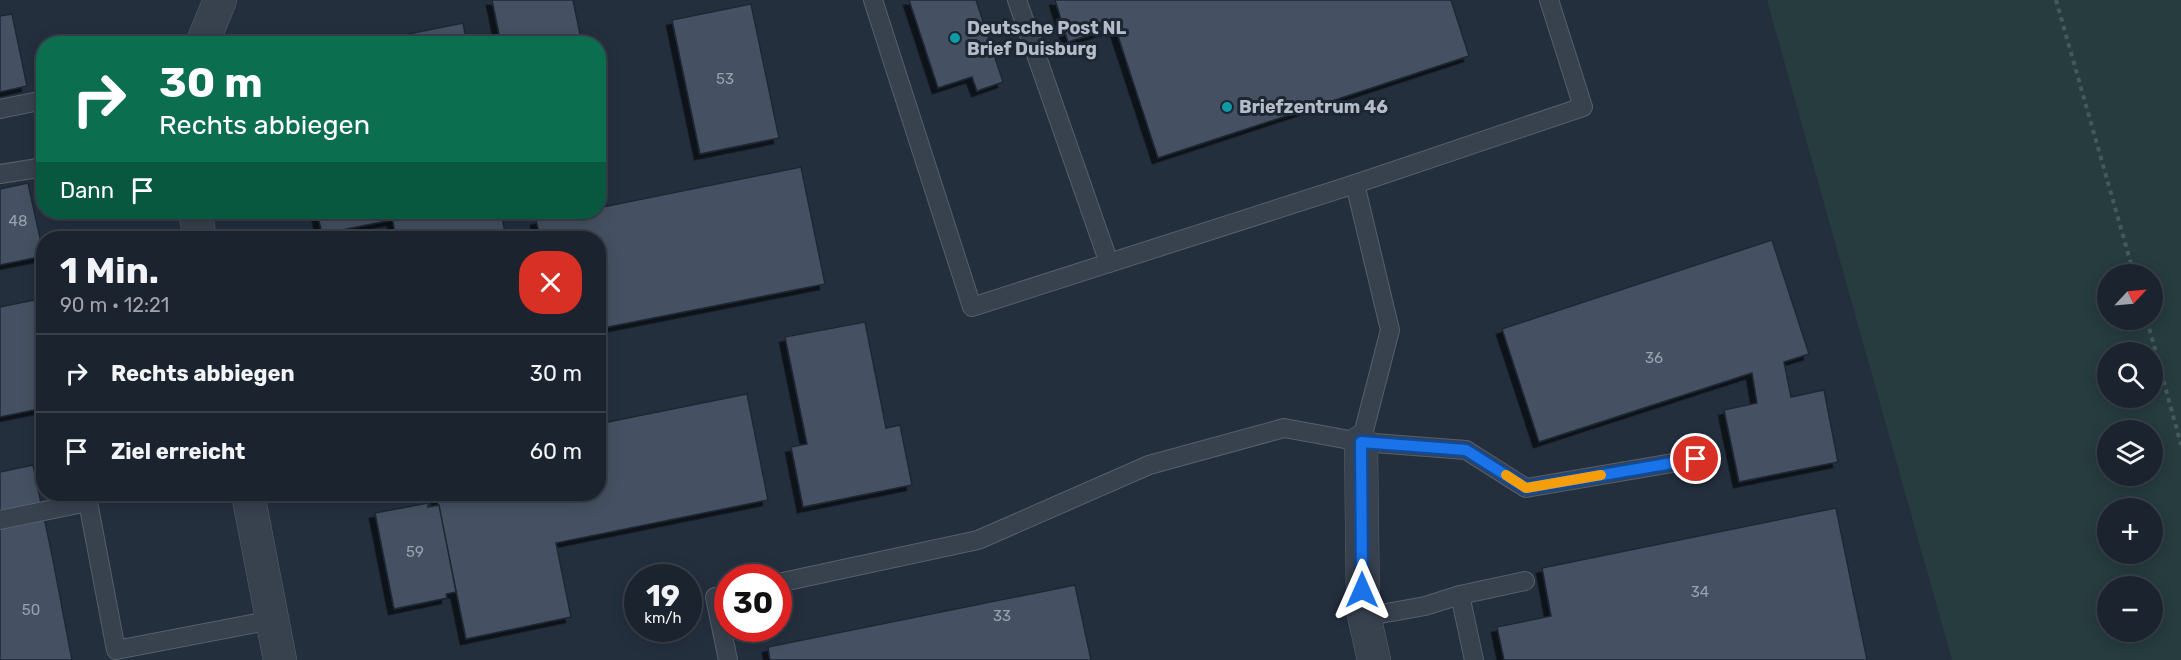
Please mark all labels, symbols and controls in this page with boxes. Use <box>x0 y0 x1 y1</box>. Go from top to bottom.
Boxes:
place label: Deutsche Post NL Brief Duisburg <box>967 17 1126 60</box>
marker: Deutsche Post NL Brief Duisburg <box>948 31 962 45</box>
text: 30 m <box>159 58 263 108</box>
icon: right <box>60 60 138 138</box>
house number: 53 <box>716 70 734 88</box>
place label: Briefzentrum 46 <box>1239 96 1388 118</box>
marker: Briefzentrum 46 <box>1220 100 1234 114</box>
text: Rechts abbiegen <box>159 109 370 141</box>
icon: arrive <box>126 174 159 207</box>
text: Dann <box>60 177 114 204</box>
house number: 48 <box>9 212 27 230</box>
text: 1 Min. <box>60 249 159 292</box>
button: close <box>519 251 582 314</box>
north arrow <box>2097 264 2163 330</box>
map controls <box>2097 264 2163 642</box>
text: 90 m · 12:21 <box>60 293 169 317</box>
button: search <box>2097 342 2163 408</box>
house number: 36 <box>1645 349 1663 367</box>
icon: right <box>60 357 93 390</box>
text: Rechts abbiegen <box>111 360 295 387</box>
text: 30 m <box>530 360 582 387</box>
button: layers <box>2097 420 2163 486</box>
pin <box>1670 433 1721 484</box>
icon: arrive <box>60 435 93 468</box>
text: Ziel erreicht <box>111 438 245 465</box>
text: 60 m <box>530 438 582 465</box>
icon: arrive <box>1679 442 1712 475</box>
button: + <box>2097 498 2163 564</box>
house number: 59 <box>406 543 424 561</box>
position arrow <box>1330 558 1394 622</box>
speed limit sign: 30 <box>714 564 792 642</box>
button: − <box>2097 576 2163 642</box>
text: 19 <box>646 578 680 614</box>
house number: 34 <box>1691 583 1709 601</box>
house number: 50 <box>22 601 40 619</box>
house number: 33 <box>993 607 1011 625</box>
text: km/h <box>644 609 682 627</box>

